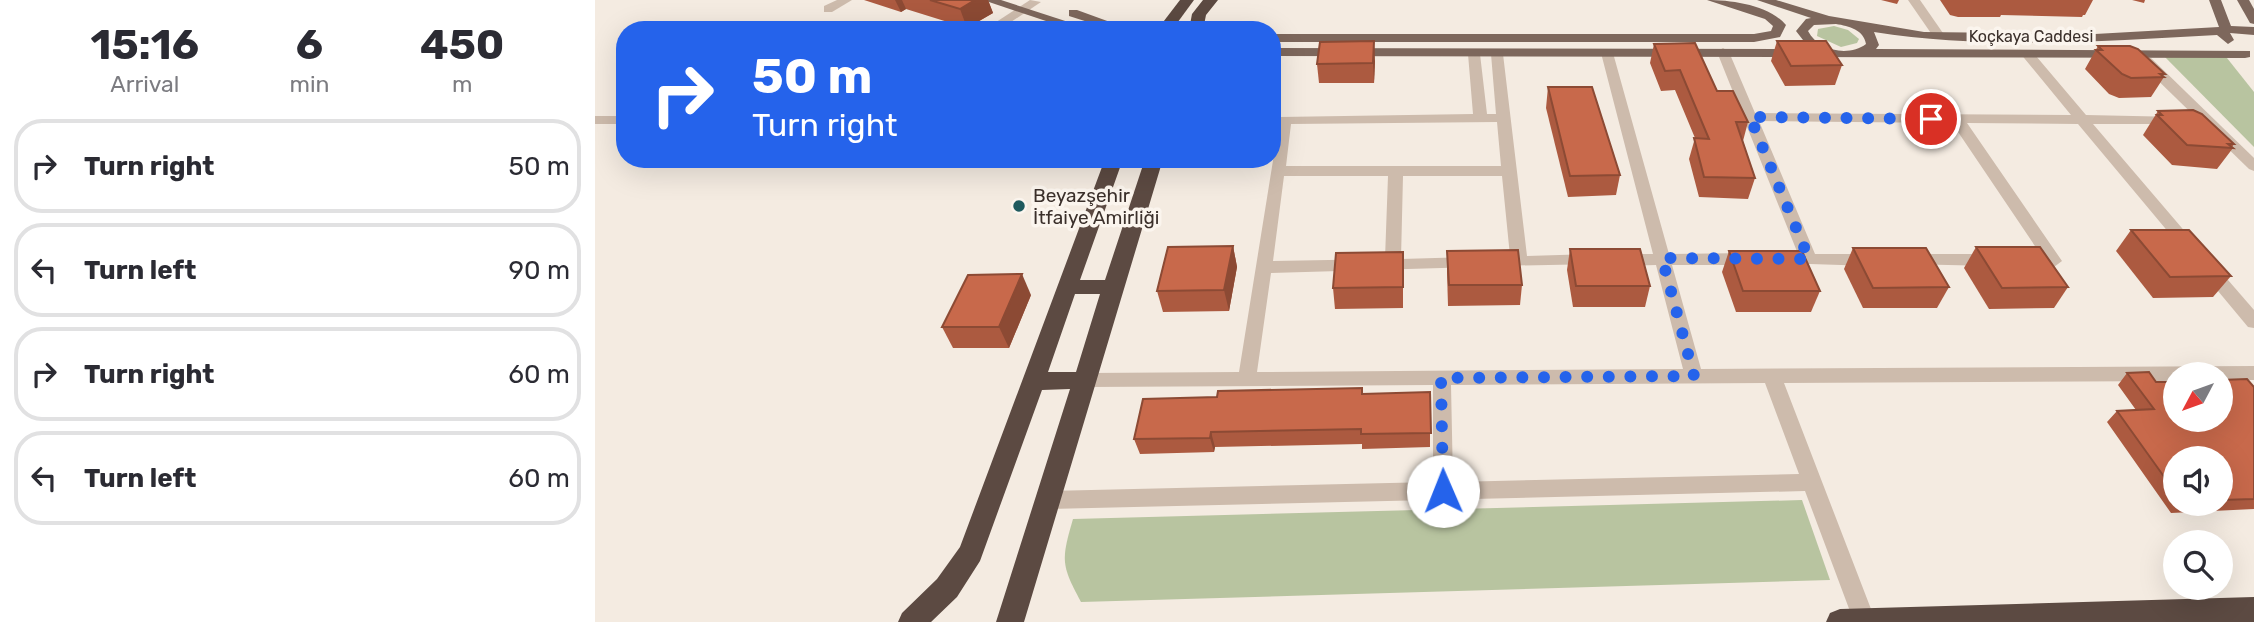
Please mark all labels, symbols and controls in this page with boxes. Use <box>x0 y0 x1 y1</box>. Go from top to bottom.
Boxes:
text: 15:16 <box>91 20 199 70</box>
text: 6 <box>296 20 323 70</box>
text: 450 <box>420 20 504 70</box>
street label: Koçkaya Caddesi <box>1969 27 2093 46</box>
text: 50 m <box>752 47 872 105</box>
icon: right <box>637 49 728 140</box>
text: Arrival <box>110 70 179 98</box>
text: min <box>290 70 330 98</box>
text: m <box>452 70 472 98</box>
pin <box>1901 89 1961 149</box>
icon: arrive <box>1912 100 1950 138</box>
text: Turn right <box>752 106 897 144</box>
icon: right <box>25 147 63 185</box>
text: Turn right <box>84 151 214 182</box>
text: 50 m <box>509 151 570 182</box>
place label: Beyazşehir İtfaiye Amirliği <box>1033 184 1159 229</box>
marker: Beyazşehir İtfaiye Amirliği <box>1011 198 1027 214</box>
icon: left <box>25 251 63 289</box>
text: Turn left <box>84 255 196 286</box>
text: 90 m <box>509 255 570 286</box>
icon: right <box>25 355 63 393</box>
text: Turn right <box>84 359 214 390</box>
text: 60 m <box>508 359 570 390</box>
north arrow <box>2163 362 2233 432</box>
map controls <box>2163 362 2233 600</box>
button: sound <box>2163 446 2233 516</box>
position arrow <box>1406 454 1480 528</box>
icon: left <box>25 459 63 497</box>
text: Turn left <box>84 463 196 494</box>
text: 60 m <box>508 463 570 494</box>
button: search <box>2163 530 2233 600</box>

